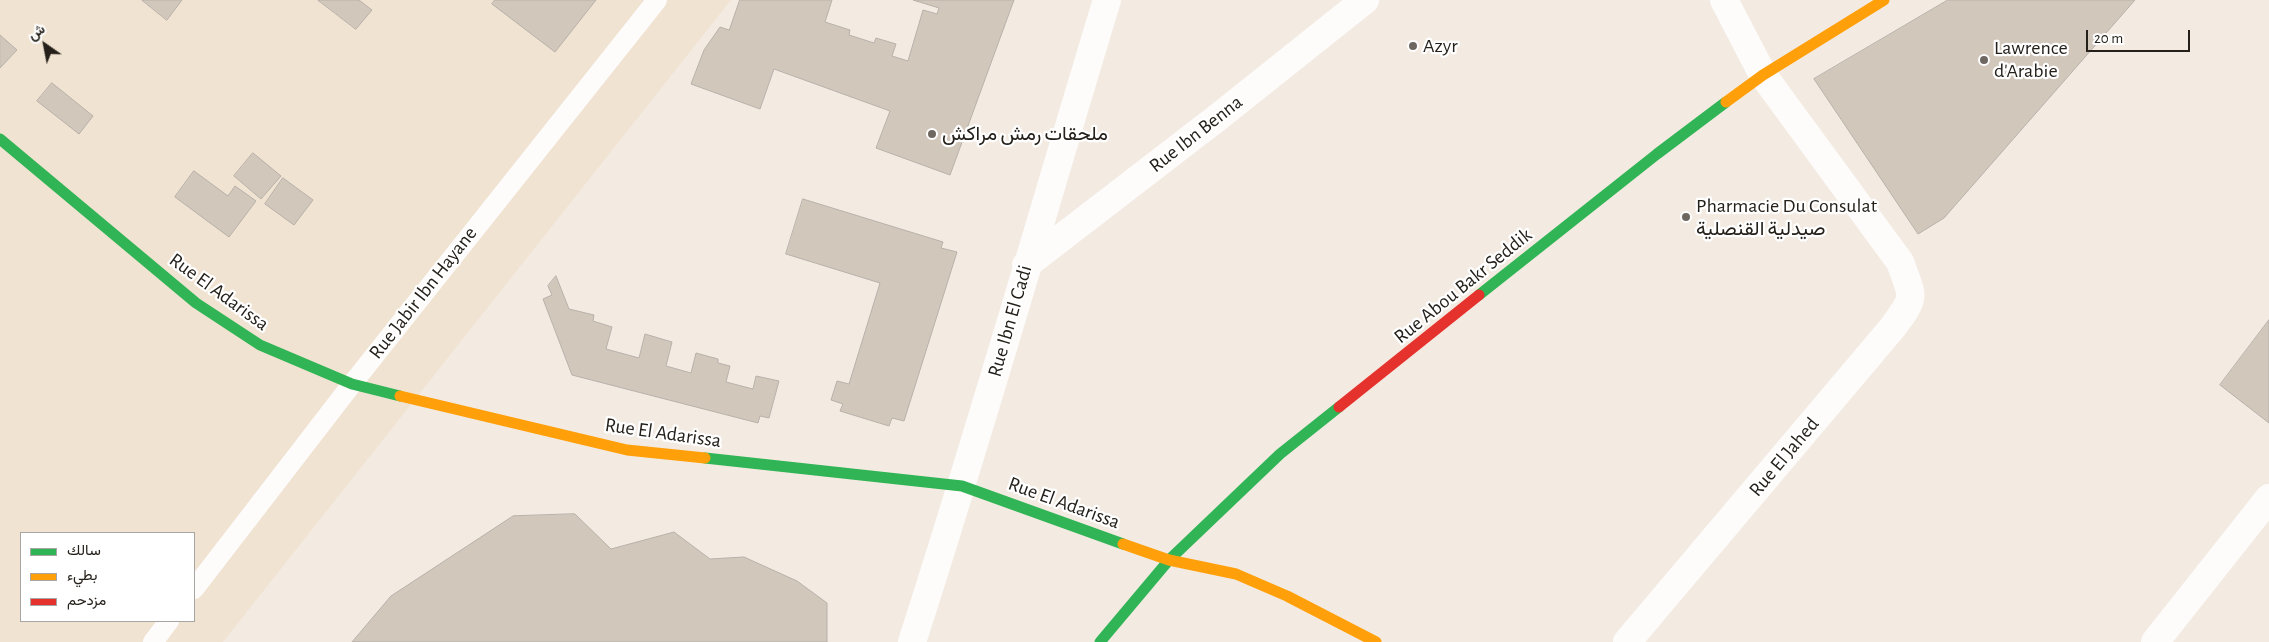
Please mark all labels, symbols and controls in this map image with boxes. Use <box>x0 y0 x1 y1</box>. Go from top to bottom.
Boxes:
north arrow <box>20 20 70 70</box>
scale bar <box>2089 20 2193 52</box>
text: ش <box>26 22 48 43</box>
text: 20 m <box>2094 31 2123 46</box>
place label: Azyr <box>1423 34 1458 58</box>
place label: Lawrence d'Arabie <box>1994 36 2068 83</box>
marker: Azyr <box>1407 40 1419 52</box>
marker: Lawrence d'Arabie <box>1978 54 1990 66</box>
street label: Rue Ibn Benna <box>1145 90 1247 178</box>
place label: ملحقات رمش مراكش <box>942 122 1108 146</box>
marker: ملحقات رمش مراكش <box>926 128 938 140</box>
place label: Pharmacie Du Consulat صيدلية القنصلية <box>1696 194 1877 241</box>
marker: Pharmacie Du Consulat صيدلية القنصلية <box>1680 211 1692 223</box>
street label: Rue Jabir Ibn Hayane <box>364 222 482 364</box>
street label: Rue Abou Bakr Seddik <box>1389 223 1537 349</box>
street label: Rue El Adarissa <box>165 248 273 336</box>
street label: Rue Ibn El Cadi <box>983 262 1037 380</box>
street label: Rue El Jahed <box>1744 412 1824 502</box>
street label: Rue El Adarissa <box>603 413 723 453</box>
street label: Rue El Adarissa <box>1005 472 1123 534</box>
legend <box>20 532 195 622</box>
text: سالك <box>67 543 101 558</box>
text: بطيء <box>67 568 97 583</box>
text: مزدحم <box>67 593 106 608</box>

